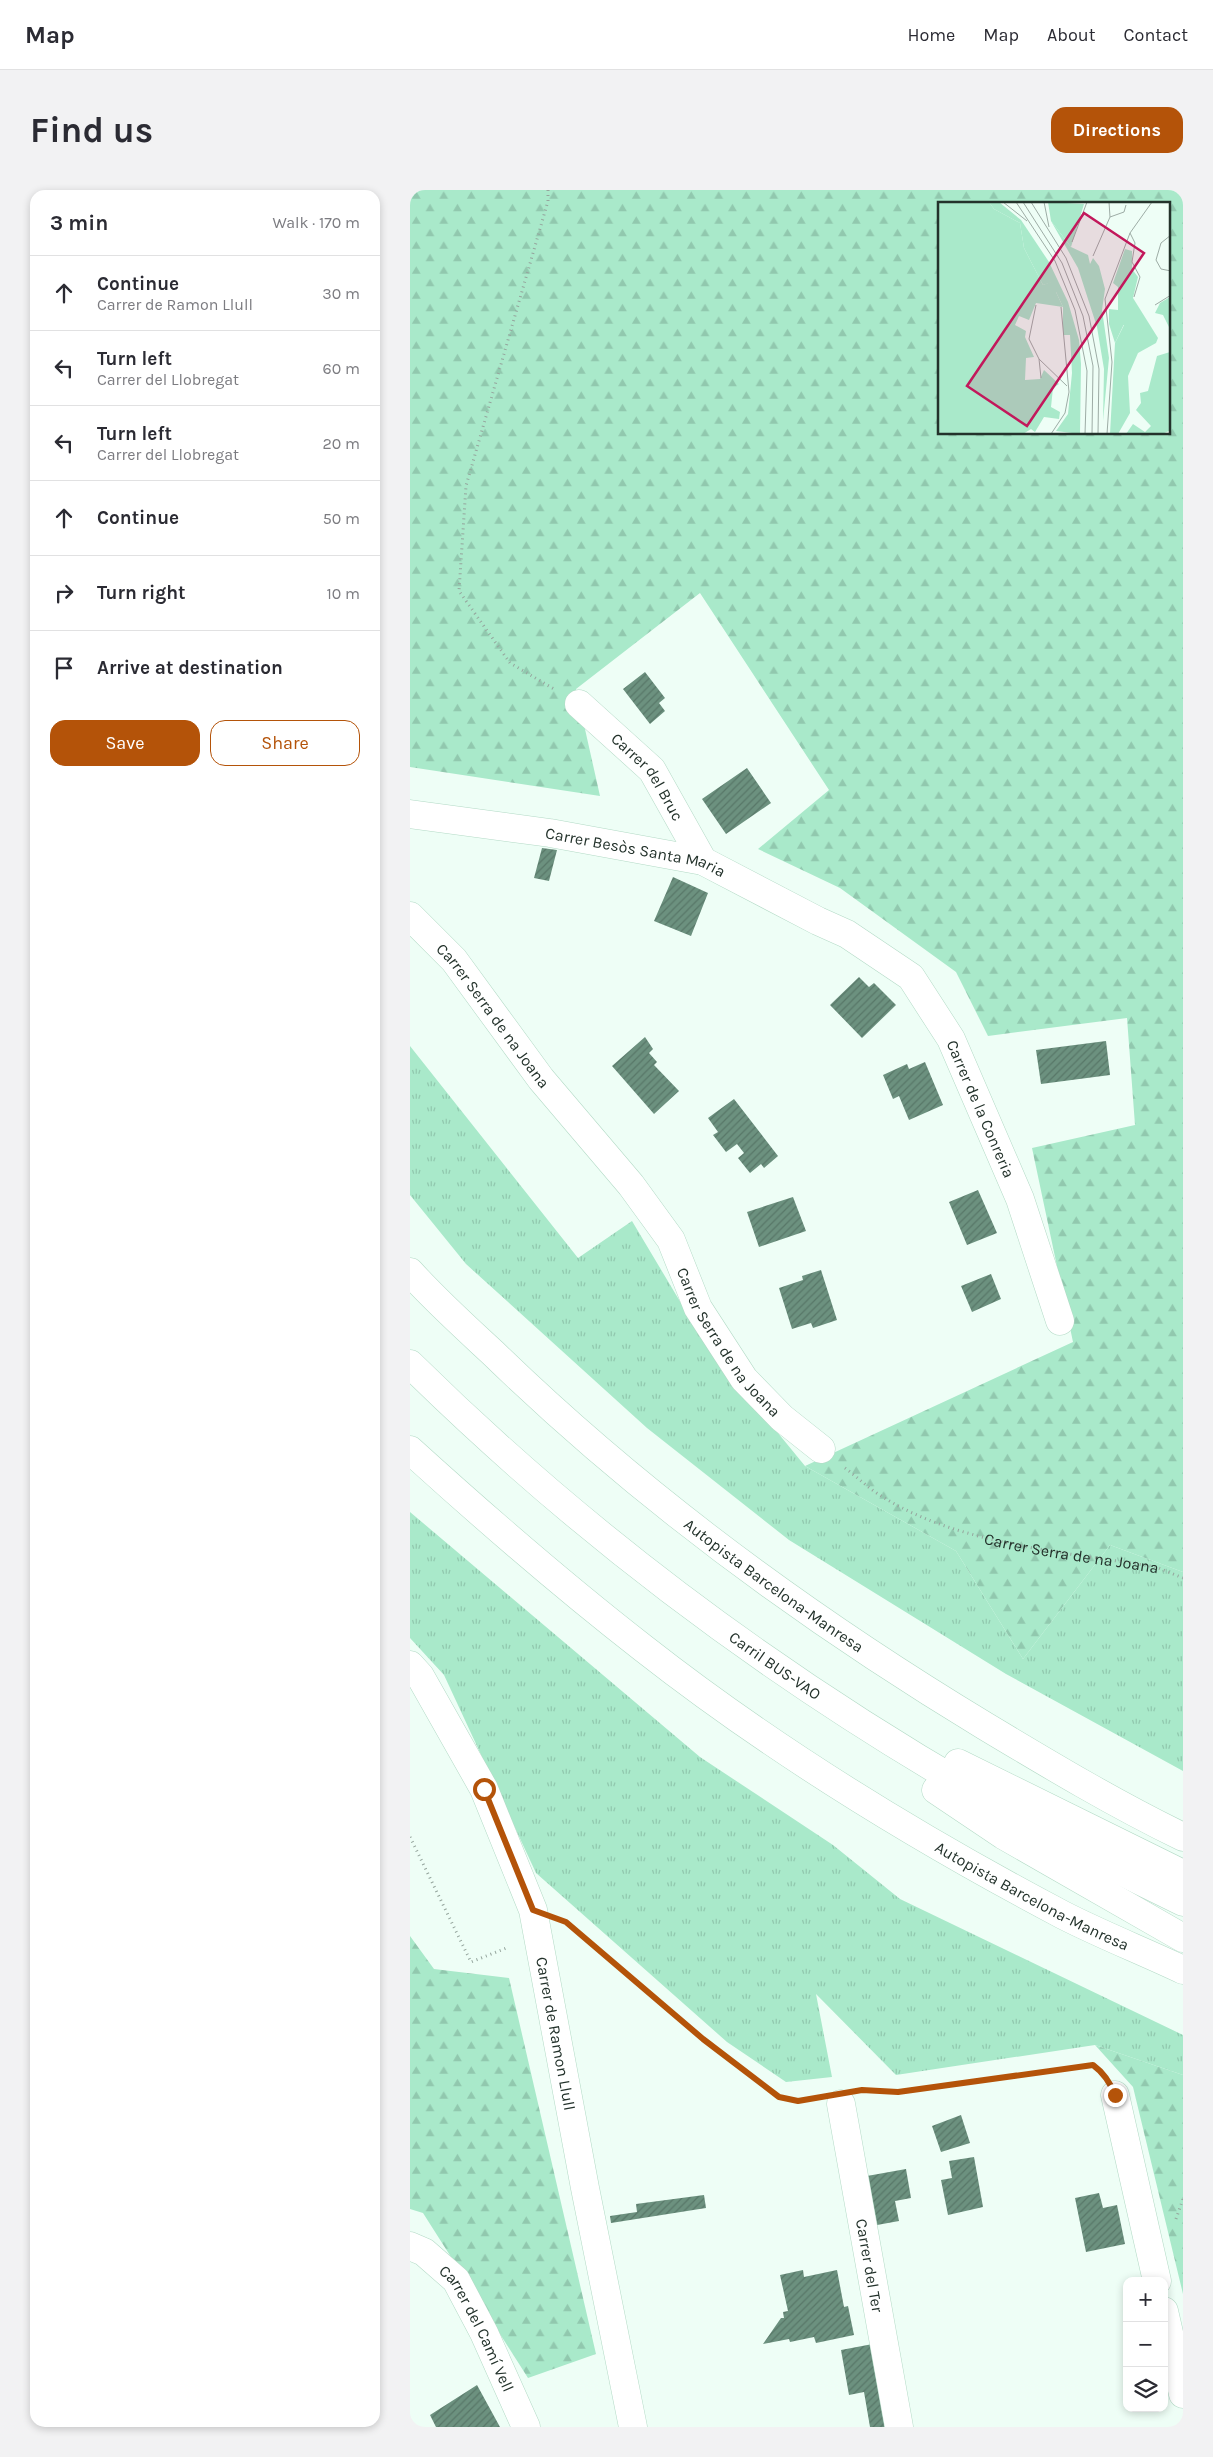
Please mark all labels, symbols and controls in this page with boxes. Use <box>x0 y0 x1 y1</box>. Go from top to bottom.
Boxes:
text: Map <box>25 21 75 49</box>
text: Home <box>907 24 955 46</box>
text: Map <box>983 24 1019 46</box>
text: About <box>1047 24 1096 46</box>
text: Contact <box>1124 24 1188 46</box>
button: Directions <box>1051 107 1183 153</box>
text: Find us <box>30 110 153 151</box>
inset map <box>938 202 1170 435</box>
text: 3 min <box>50 211 108 235</box>
text: Walk · 170 m <box>272 213 360 232</box>
text: Continue <box>97 273 179 295</box>
icon: ahead <box>50 279 78 307</box>
text: 30 m <box>322 284 360 303</box>
text: Carrer de Ramon Llull <box>97 295 253 314</box>
text: Turn left <box>97 348 172 370</box>
icon: left <box>50 354 78 382</box>
text: 60 m <box>323 359 360 378</box>
text: Carrer del Llobregat <box>97 370 239 389</box>
text: Turn left <box>97 423 172 445</box>
icon: left <box>50 429 78 457</box>
text: 20 m <box>322 434 360 453</box>
text: Carrer del Llobregat <box>97 445 239 464</box>
icon: ahead <box>50 504 78 532</box>
text: Continue <box>97 507 179 529</box>
text: 50 m <box>323 509 360 528</box>
icon: right <box>50 579 78 607</box>
text: Turn right <box>97 582 186 604</box>
text: 10 m <box>326 584 360 603</box>
icon: arrive <box>50 654 78 682</box>
text: Arrive at destination <box>97 657 283 679</box>
button: Save <box>50 720 200 766</box>
button: Share <box>210 720 360 766</box>
street label: Carrer del Bruc <box>608 729 688 824</box>
street label: Carrer Besòs Santa Maria <box>544 823 729 881</box>
street label: Carrer Serra de na Joana <box>433 939 554 1092</box>
street label: Carrer de la Conreria <box>943 1037 1019 1180</box>
street label: Carrer Serra de na Joana <box>673 1264 785 1421</box>
street label: Autopista Barcelona-Manresa <box>681 1514 867 1656</box>
street label: Carrer Serra de na Joana <box>982 1528 1160 1577</box>
street label: Carril BUS-VAO <box>726 1627 825 1703</box>
route start <box>473 1778 496 1801</box>
street label: Autopista Barcelona-Manresa <box>932 1837 1132 1954</box>
street label: Carrer de Ramon Llull <box>532 1955 580 2112</box>
route end <box>1104 2084 1127 2107</box>
street label: Carrer del Ter <box>852 2217 888 2314</box>
street label: Carrer del Camí Vell <box>436 2261 518 2395</box>
map controls <box>1123 2277 1168 2412</box>
button: + <box>1123 2277 1168 2322</box>
button: − <box>1123 2322 1168 2367</box>
button: layers <box>1123 2367 1168 2412</box>

